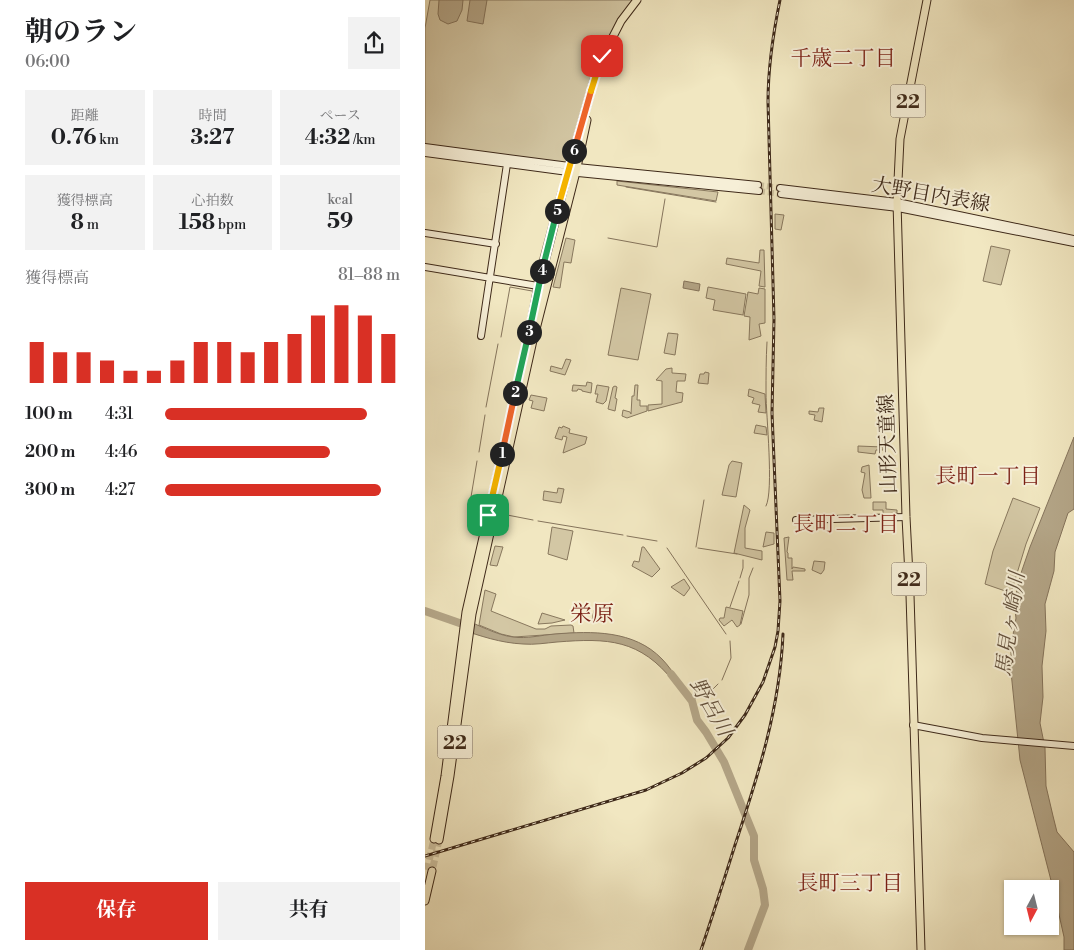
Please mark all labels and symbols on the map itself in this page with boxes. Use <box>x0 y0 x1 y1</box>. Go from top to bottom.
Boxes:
pin <box>581 35 623 77</box>
district label: 千歳二丁目 <box>791 46 896 72</box>
road number: 22 <box>891 84 925 118</box>
pin: 6 <box>561 138 587 164</box>
street label: 大野目内表線 <box>869 173 992 218</box>
pin: 5 <box>545 198 569 224</box>
pin: 4 <box>529 258 555 284</box>
pin: 3 <box>517 320 541 344</box>
pin: 2 <box>503 380 527 406</box>
street label: 山形天童線 <box>874 394 903 494</box>
pin: 1 <box>489 442 515 466</box>
district label: 長町一丁目 <box>936 464 1041 490</box>
pin <box>467 494 509 536</box>
district label: 長町二丁目 <box>794 512 899 538</box>
road number: 22 <box>891 562 927 596</box>
water label: 馬見ヶ崎川 <box>991 568 1031 678</box>
district label: 栄原 <box>570 601 614 628</box>
water label: 野呂川 <box>683 674 738 743</box>
road number: 22 <box>437 726 473 759</box>
district label: 長町三丁目 <box>798 871 903 897</box>
north arrow <box>1004 880 1059 935</box>

